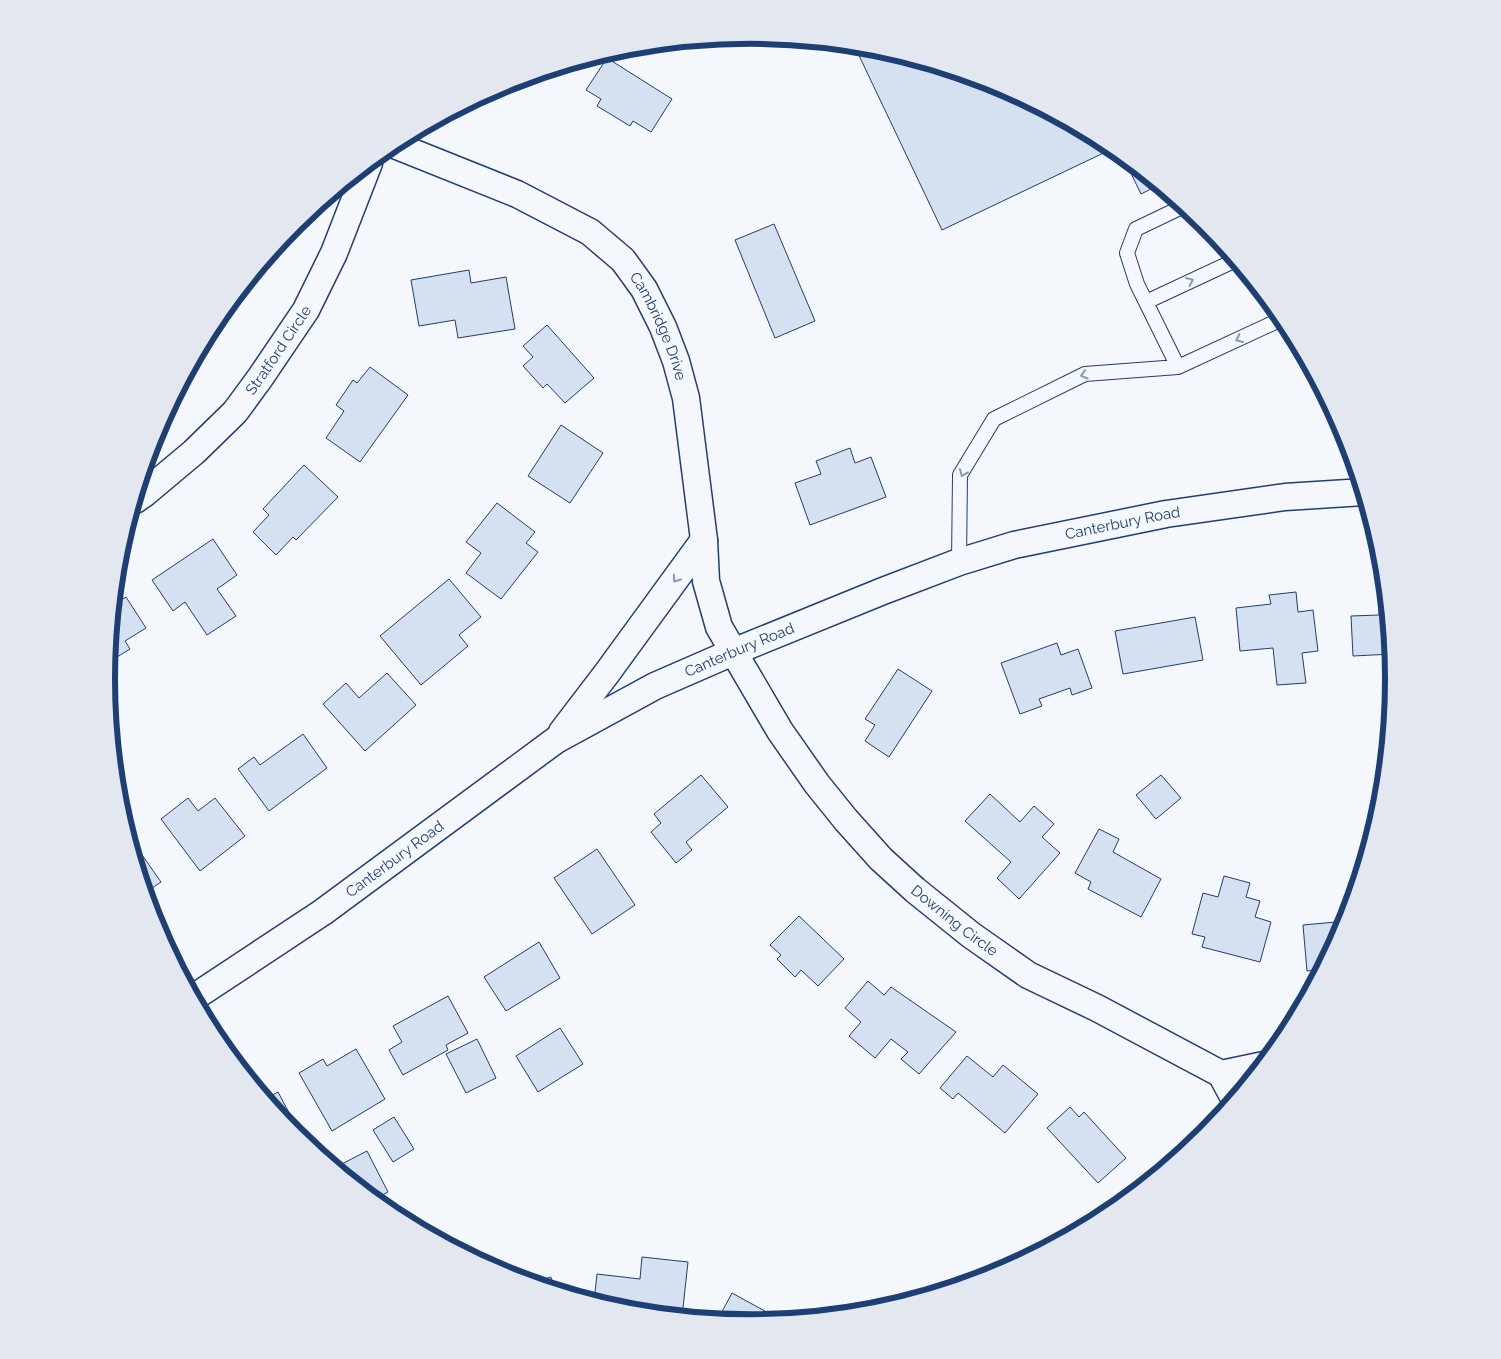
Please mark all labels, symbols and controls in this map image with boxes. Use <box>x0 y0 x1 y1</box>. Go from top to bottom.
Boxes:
street label: Cambridge Drive <box>626 269 690 383</box>
one-way arrow <box>1185 277 1194 288</box>
street label: Stratford Circle <box>242 302 315 398</box>
one-way arrow <box>1236 332 1245 342</box>
one-way arrow <box>1080 370 1089 380</box>
one-way arrow <box>959 468 970 477</box>
street label: Canterbury Road <box>1063 503 1181 543</box>
one-way arrow <box>673 573 682 583</box>
street label: Canterbury Road <box>682 619 797 681</box>
street label: Canterbury Road <box>342 817 447 901</box>
street label: Downing Circle <box>907 881 1001 960</box>

